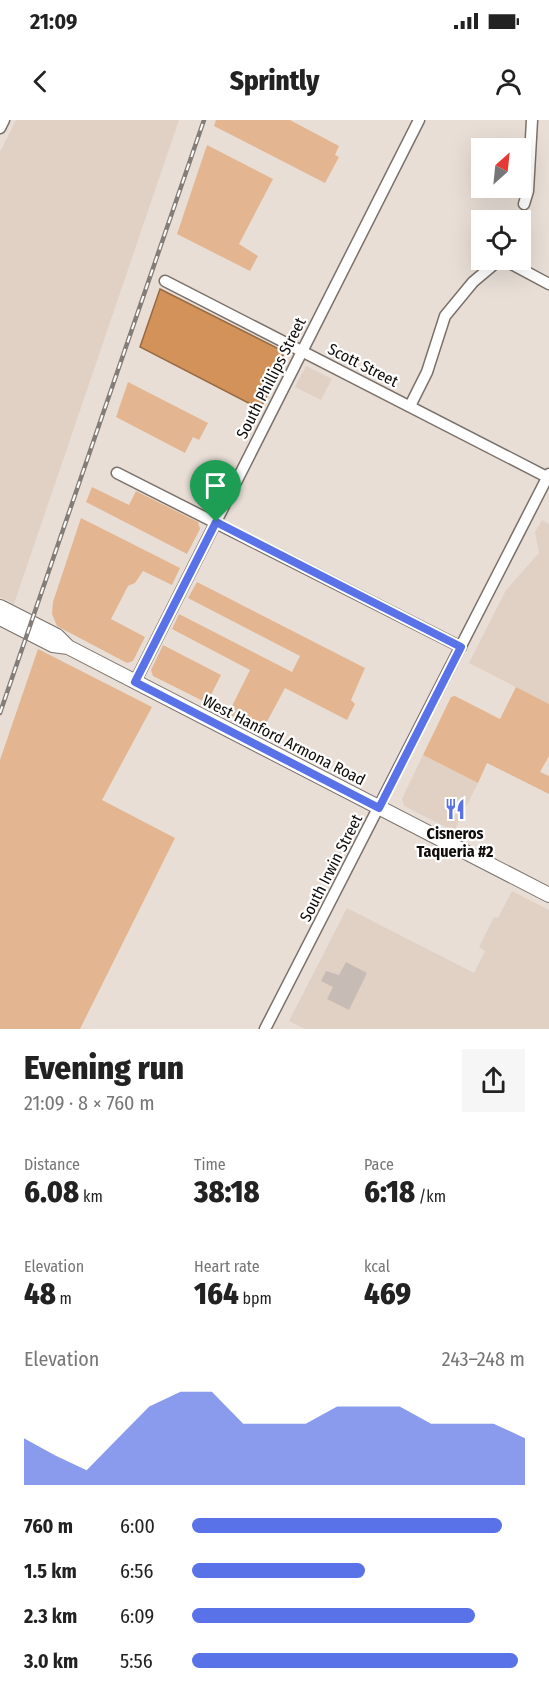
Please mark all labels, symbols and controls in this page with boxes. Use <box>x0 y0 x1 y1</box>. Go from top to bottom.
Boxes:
text: 21:09 <box>30 8 77 35</box>
icon: back <box>24 65 57 98</box>
text: Sprintly <box>230 65 319 97</box>
icon: person <box>492 65 525 98</box>
north arrow <box>471 138 531 198</box>
map controls <box>471 138 531 270</box>
button: locate <box>471 210 531 270</box>
street label: South Phillips Street <box>232 313 310 442</box>
street label: Scott Street <box>325 339 402 391</box>
pin <box>190 460 241 522</box>
icon: arrive <box>199 469 232 502</box>
street label: West Hanford Armona Road <box>199 691 369 789</box>
restaurant icon: Cisneros Taqueria #2 <box>443 797 467 821</box>
street label: South Irwin Street <box>296 810 367 925</box>
place label: Cisneros Taqueria #2 <box>417 824 494 861</box>
text: Evening run <box>24 1048 184 1088</box>
button: share <box>462 1049 525 1112</box>
text: 21:09 · 8 × 760 m <box>24 1091 155 1115</box>
text: Distance <box>24 1155 80 1174</box>
text: Time <box>194 1155 226 1174</box>
text: Pace <box>364 1155 394 1174</box>
text: 6.08 <box>24 1174 79 1210</box>
text: 38:18 <box>194 1174 260 1210</box>
text: 6:18 <box>364 1174 415 1210</box>
text: km <box>79 1187 103 1206</box>
text: /km <box>415 1187 446 1206</box>
text: Elevation <box>24 1257 84 1276</box>
text: Heart rate <box>194 1257 260 1276</box>
text: kcal <box>364 1257 390 1276</box>
text: 48 <box>24 1276 56 1312</box>
text: 164 <box>194 1276 239 1312</box>
text: 469 <box>364 1276 411 1312</box>
text: m <box>56 1289 72 1308</box>
text: bpm <box>239 1289 272 1308</box>
text: Elevation <box>24 1347 99 1371</box>
text: 243–248 m <box>442 1347 525 1371</box>
text: 760 m <box>24 1514 73 1538</box>
text: 6:00 <box>120 1514 155 1538</box>
text: 1.5 km <box>24 1559 77 1583</box>
text: 6:56 <box>120 1559 153 1583</box>
text: 2.3 km <box>24 1604 77 1628</box>
text: 6:09 <box>120 1604 154 1628</box>
text: 3.0 km <box>24 1649 78 1673</box>
text: 5:56 <box>120 1649 153 1673</box>

